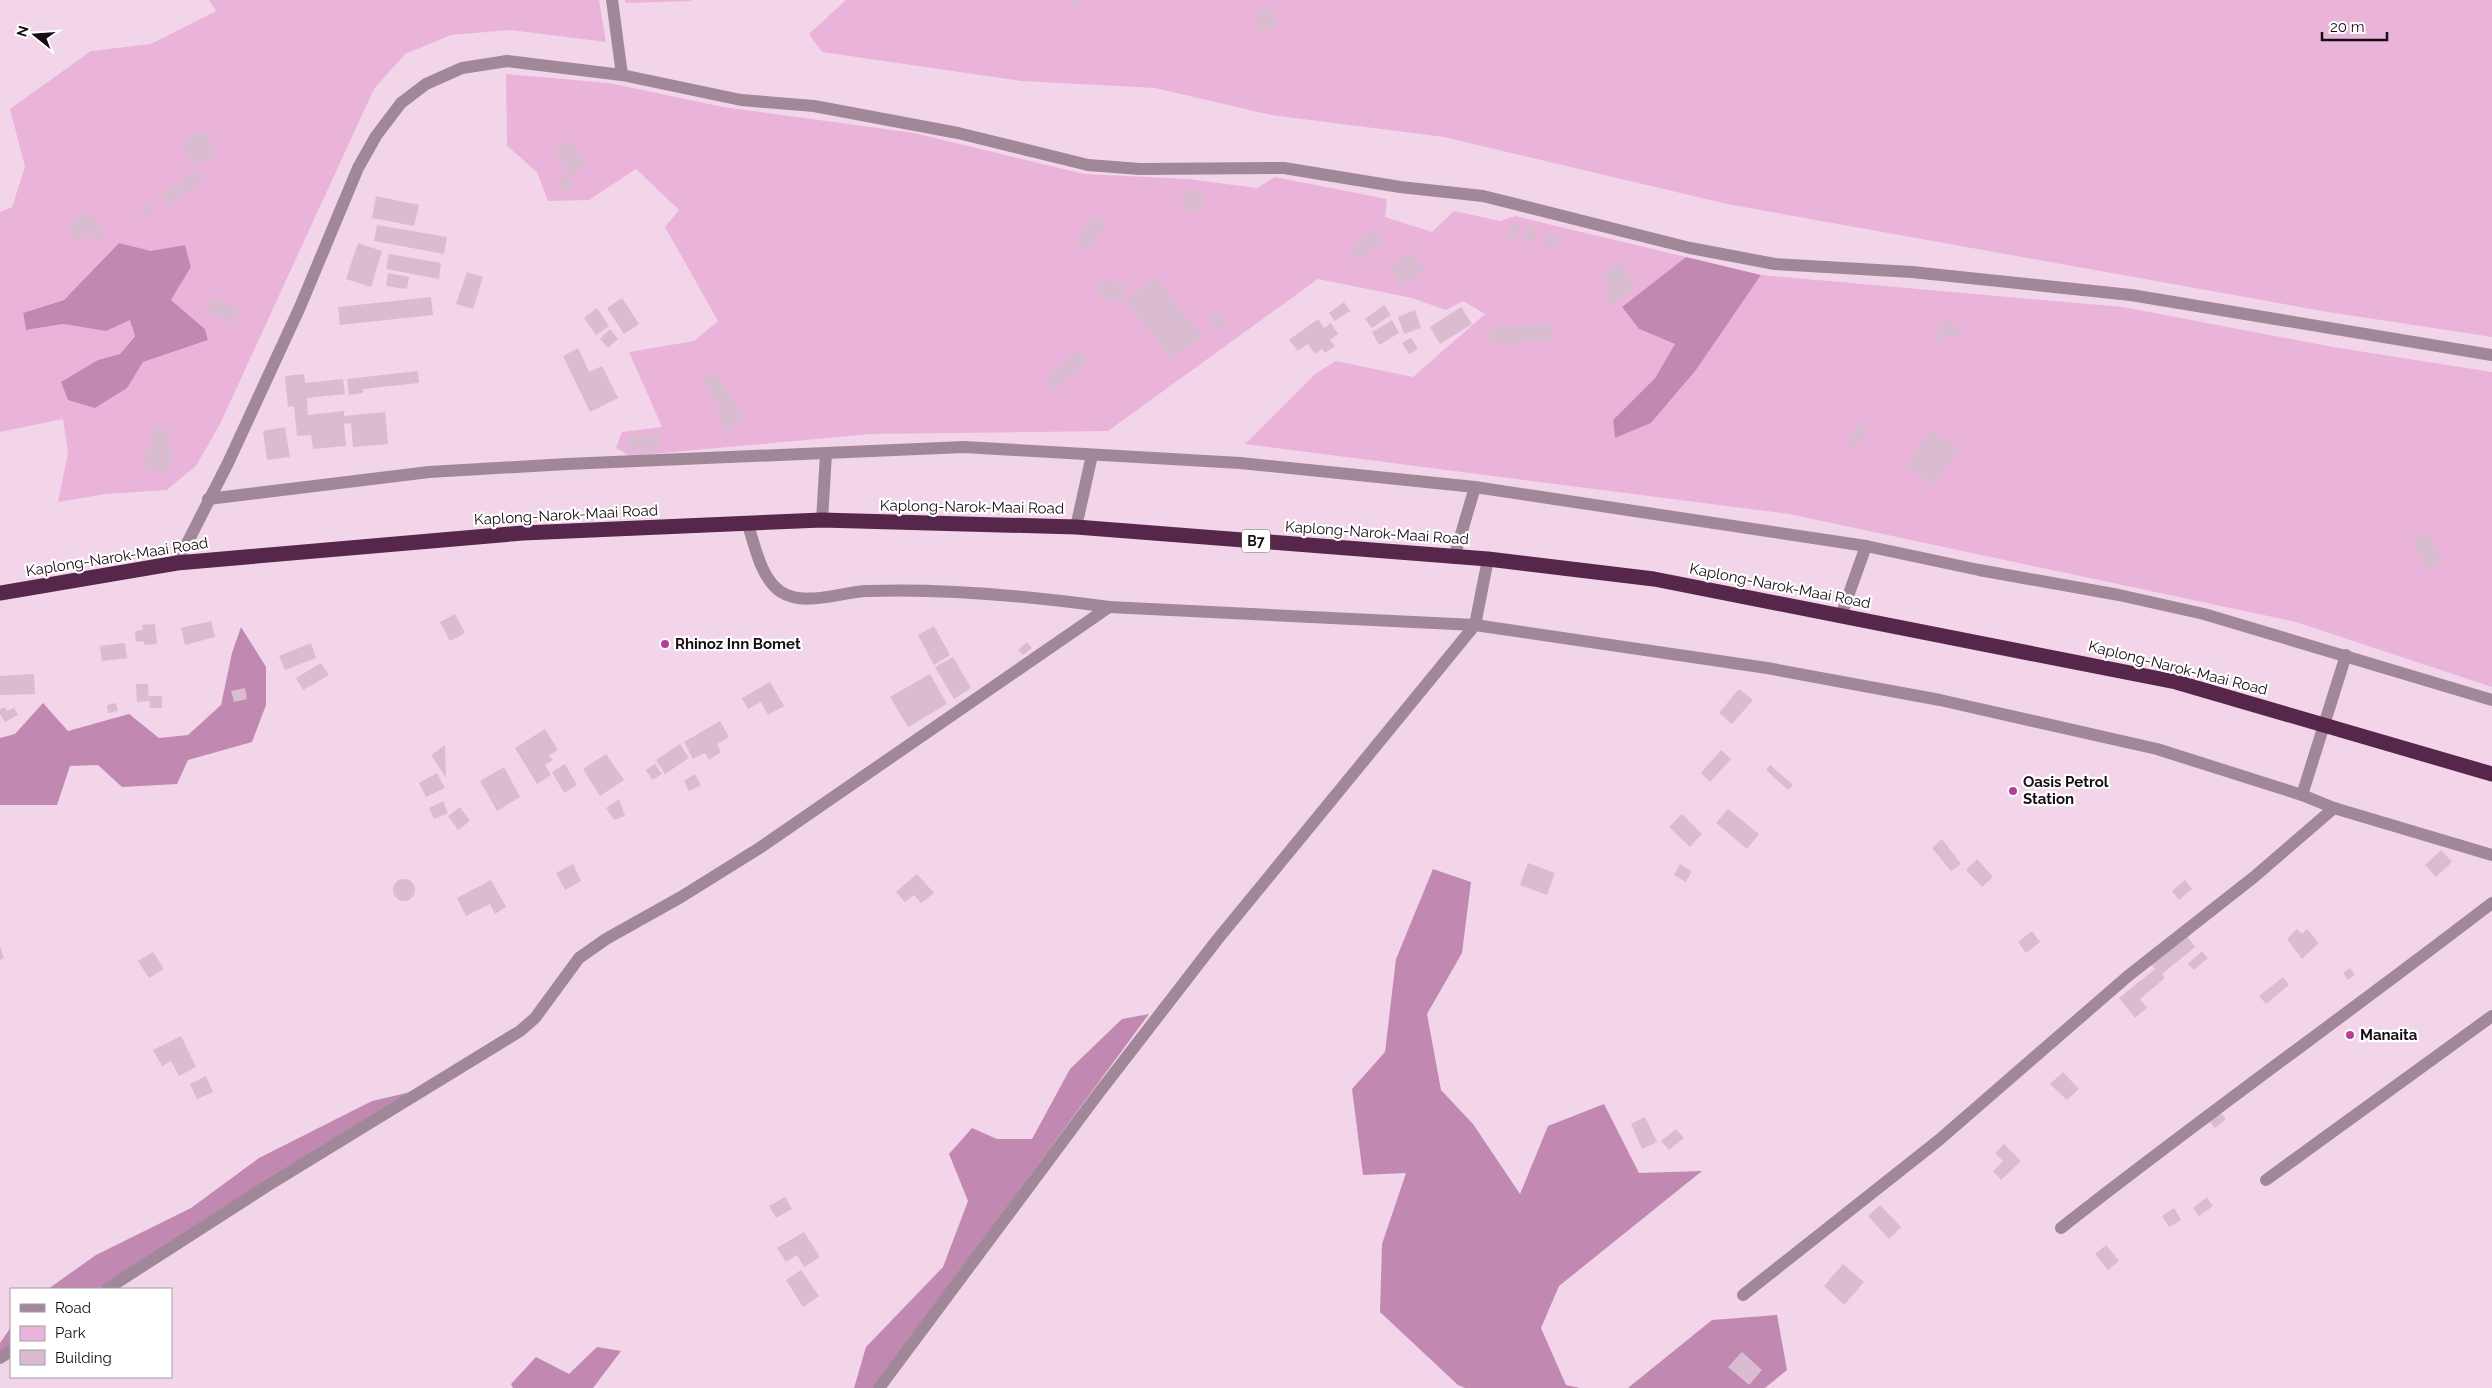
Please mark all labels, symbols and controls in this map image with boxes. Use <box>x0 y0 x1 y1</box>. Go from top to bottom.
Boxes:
north arrow <box>10 10 60 60</box>
scale bar <box>2322 10 2387 42</box>
text: 20 m <box>2330 18 2365 36</box>
text: N <box>13 24 32 39</box>
street label: Kaplong-Narok-Maai Road <box>880 496 1064 518</box>
street label: Kaplong-Narok-Maai Road <box>474 501 658 529</box>
street label: Kaplong-Narok-Maai Road <box>1285 518 1469 548</box>
road number: B7 <box>1242 530 1270 552</box>
street label: Kaplong-Narok-Maai Road <box>25 534 209 580</box>
street label: Kaplong-Narok-Maai Road <box>1688 560 1872 612</box>
place label: Rhinoz Inn Bomet <box>675 635 801 653</box>
street label: Kaplong-Narok-Maai Road <box>2086 637 2270 699</box>
marker: Rhinoz Inn Bomet <box>659 638 671 650</box>
place label: Oasis Petrol Station <box>2023 773 2109 808</box>
marker: Oasis Petrol Station <box>2007 785 2019 797</box>
place label: Manaita <box>2360 1026 2418 1044</box>
marker: Manaita <box>2344 1029 2356 1041</box>
legend <box>10 1288 172 1378</box>
text: Road <box>55 1299 91 1317</box>
text: Park <box>55 1324 86 1342</box>
text: Building <box>55 1349 112 1367</box>

